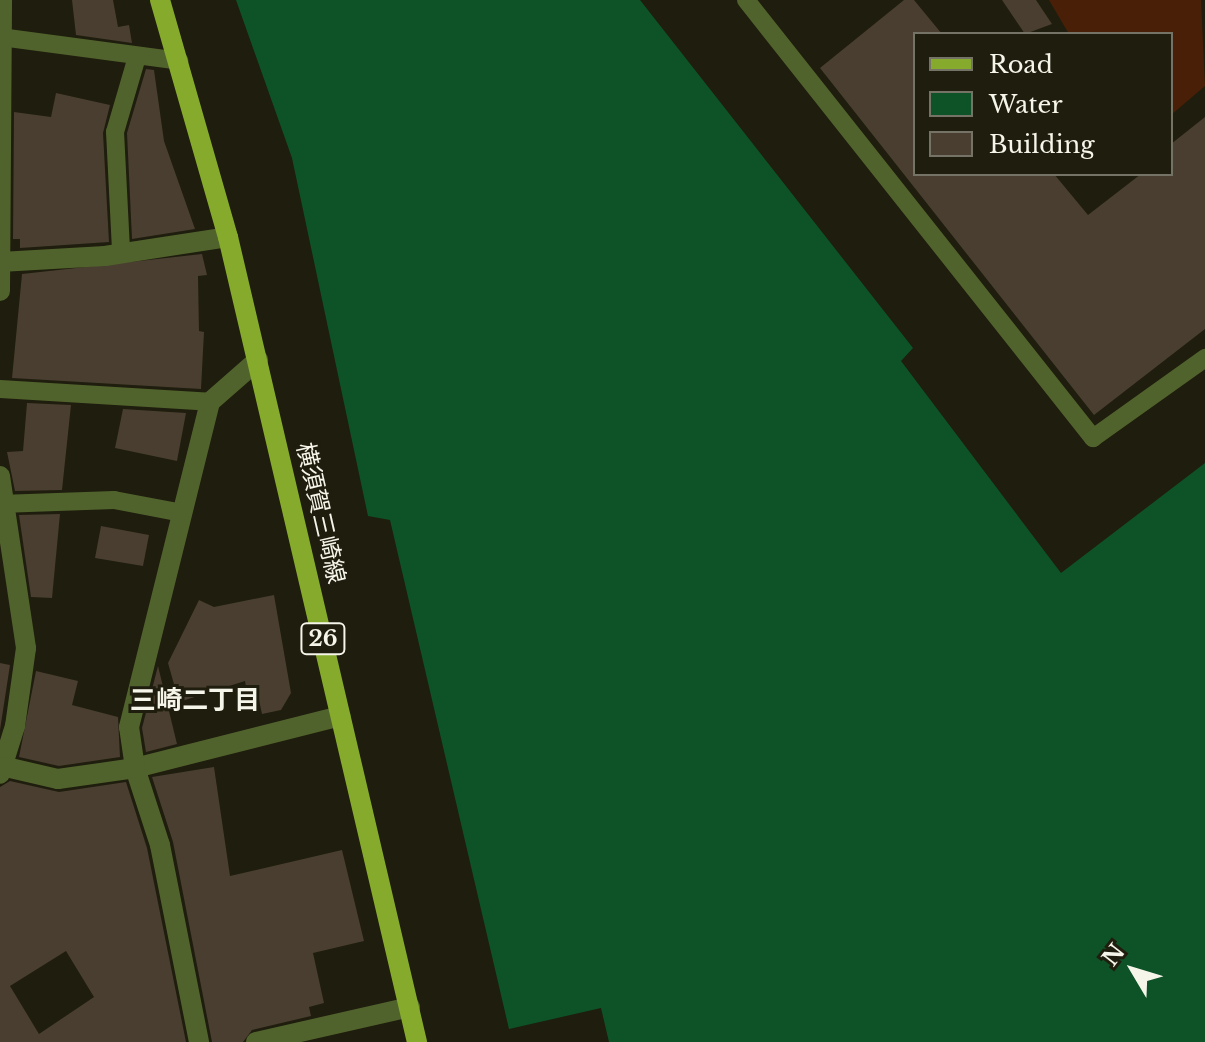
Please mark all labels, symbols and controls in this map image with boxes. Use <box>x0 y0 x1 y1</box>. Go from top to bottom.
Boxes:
legend <box>913 32 1173 176</box>
text: Road <box>989 50 1053 79</box>
text: Water <box>989 90 1063 119</box>
text: Building <box>989 130 1095 159</box>
street label: 横須賀三崎線 <box>291 440 351 586</box>
road number: 26 <box>299 621 347 657</box>
district label: 三崎二丁目 <box>130 685 260 717</box>
north arrow <box>1093 930 1173 1010</box>
text: N <box>1097 938 1131 971</box>

